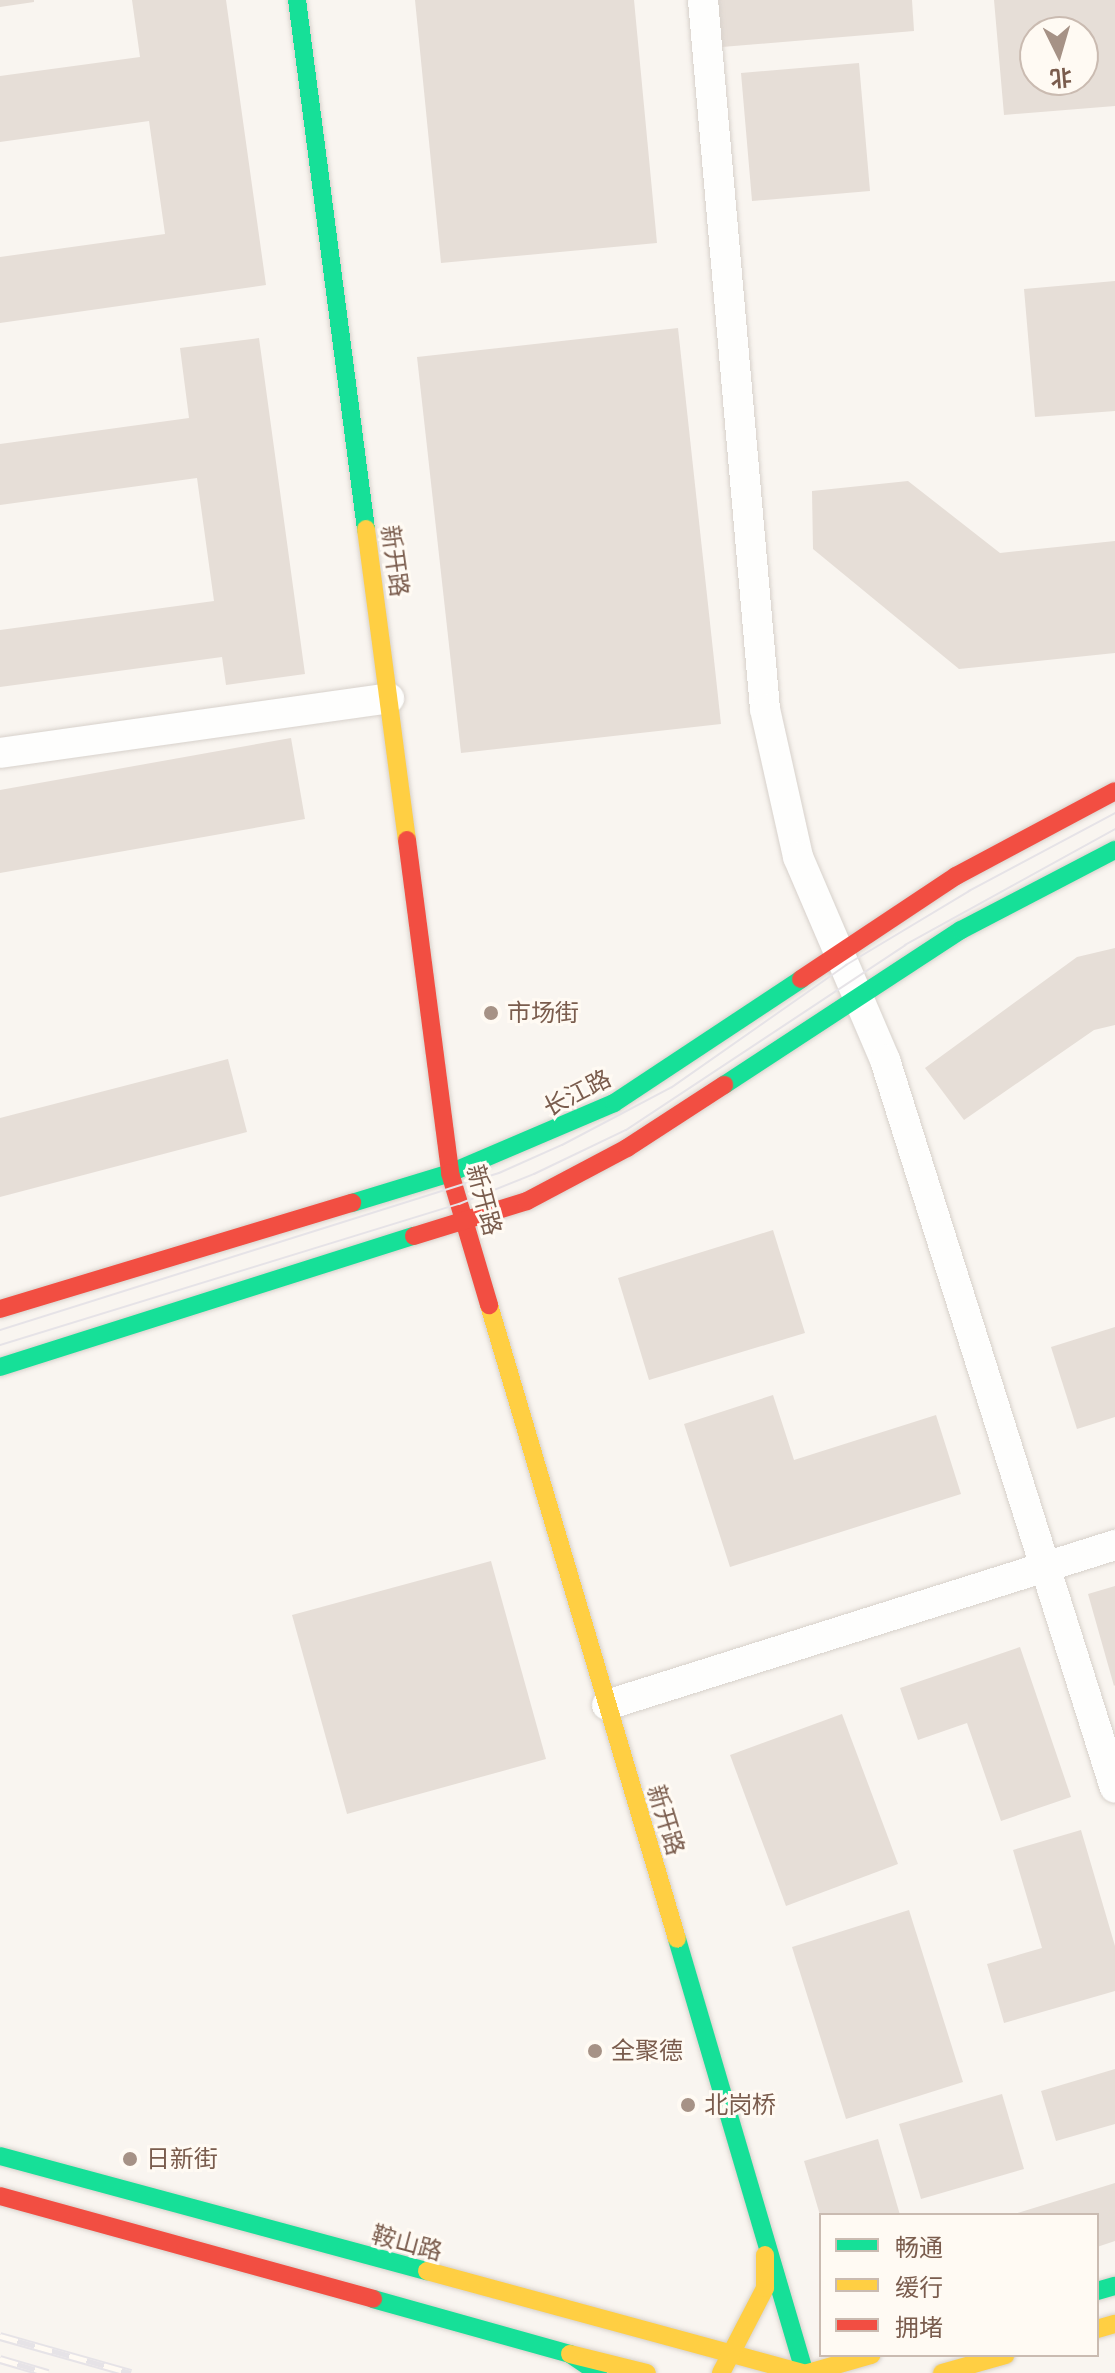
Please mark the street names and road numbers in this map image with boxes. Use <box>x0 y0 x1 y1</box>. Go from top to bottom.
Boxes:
street label: 新开路 <box>376 523 414 599</box>
street label: 长江路 <box>538 1064 616 1122</box>
street label: 新开路 <box>461 1161 507 1239</box>
street label: 新开路 <box>642 1781 690 1859</box>
street label: 鞍山路 <box>368 2220 446 2266</box>

